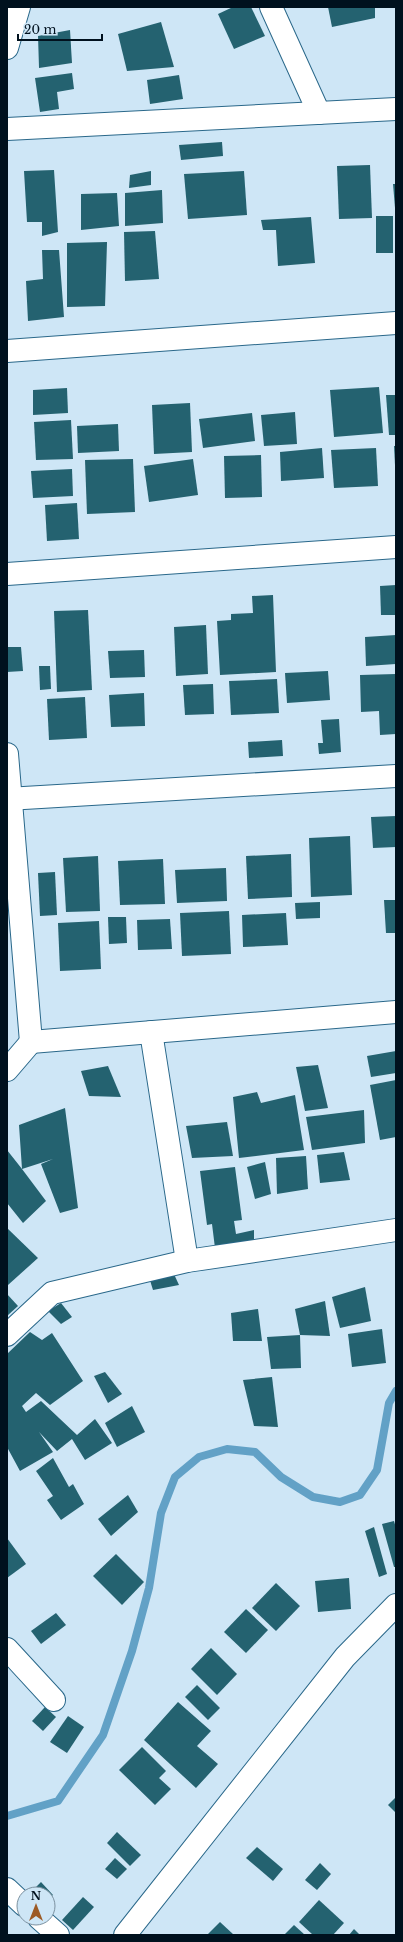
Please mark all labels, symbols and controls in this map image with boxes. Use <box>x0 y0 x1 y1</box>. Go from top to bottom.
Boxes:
scale bar <box>18 16 102 42</box>
text: 20 m <box>24 22 56 37</box>
north arrow <box>16 1886 56 1926</box>
text: N <box>31 1889 42 1903</box>

